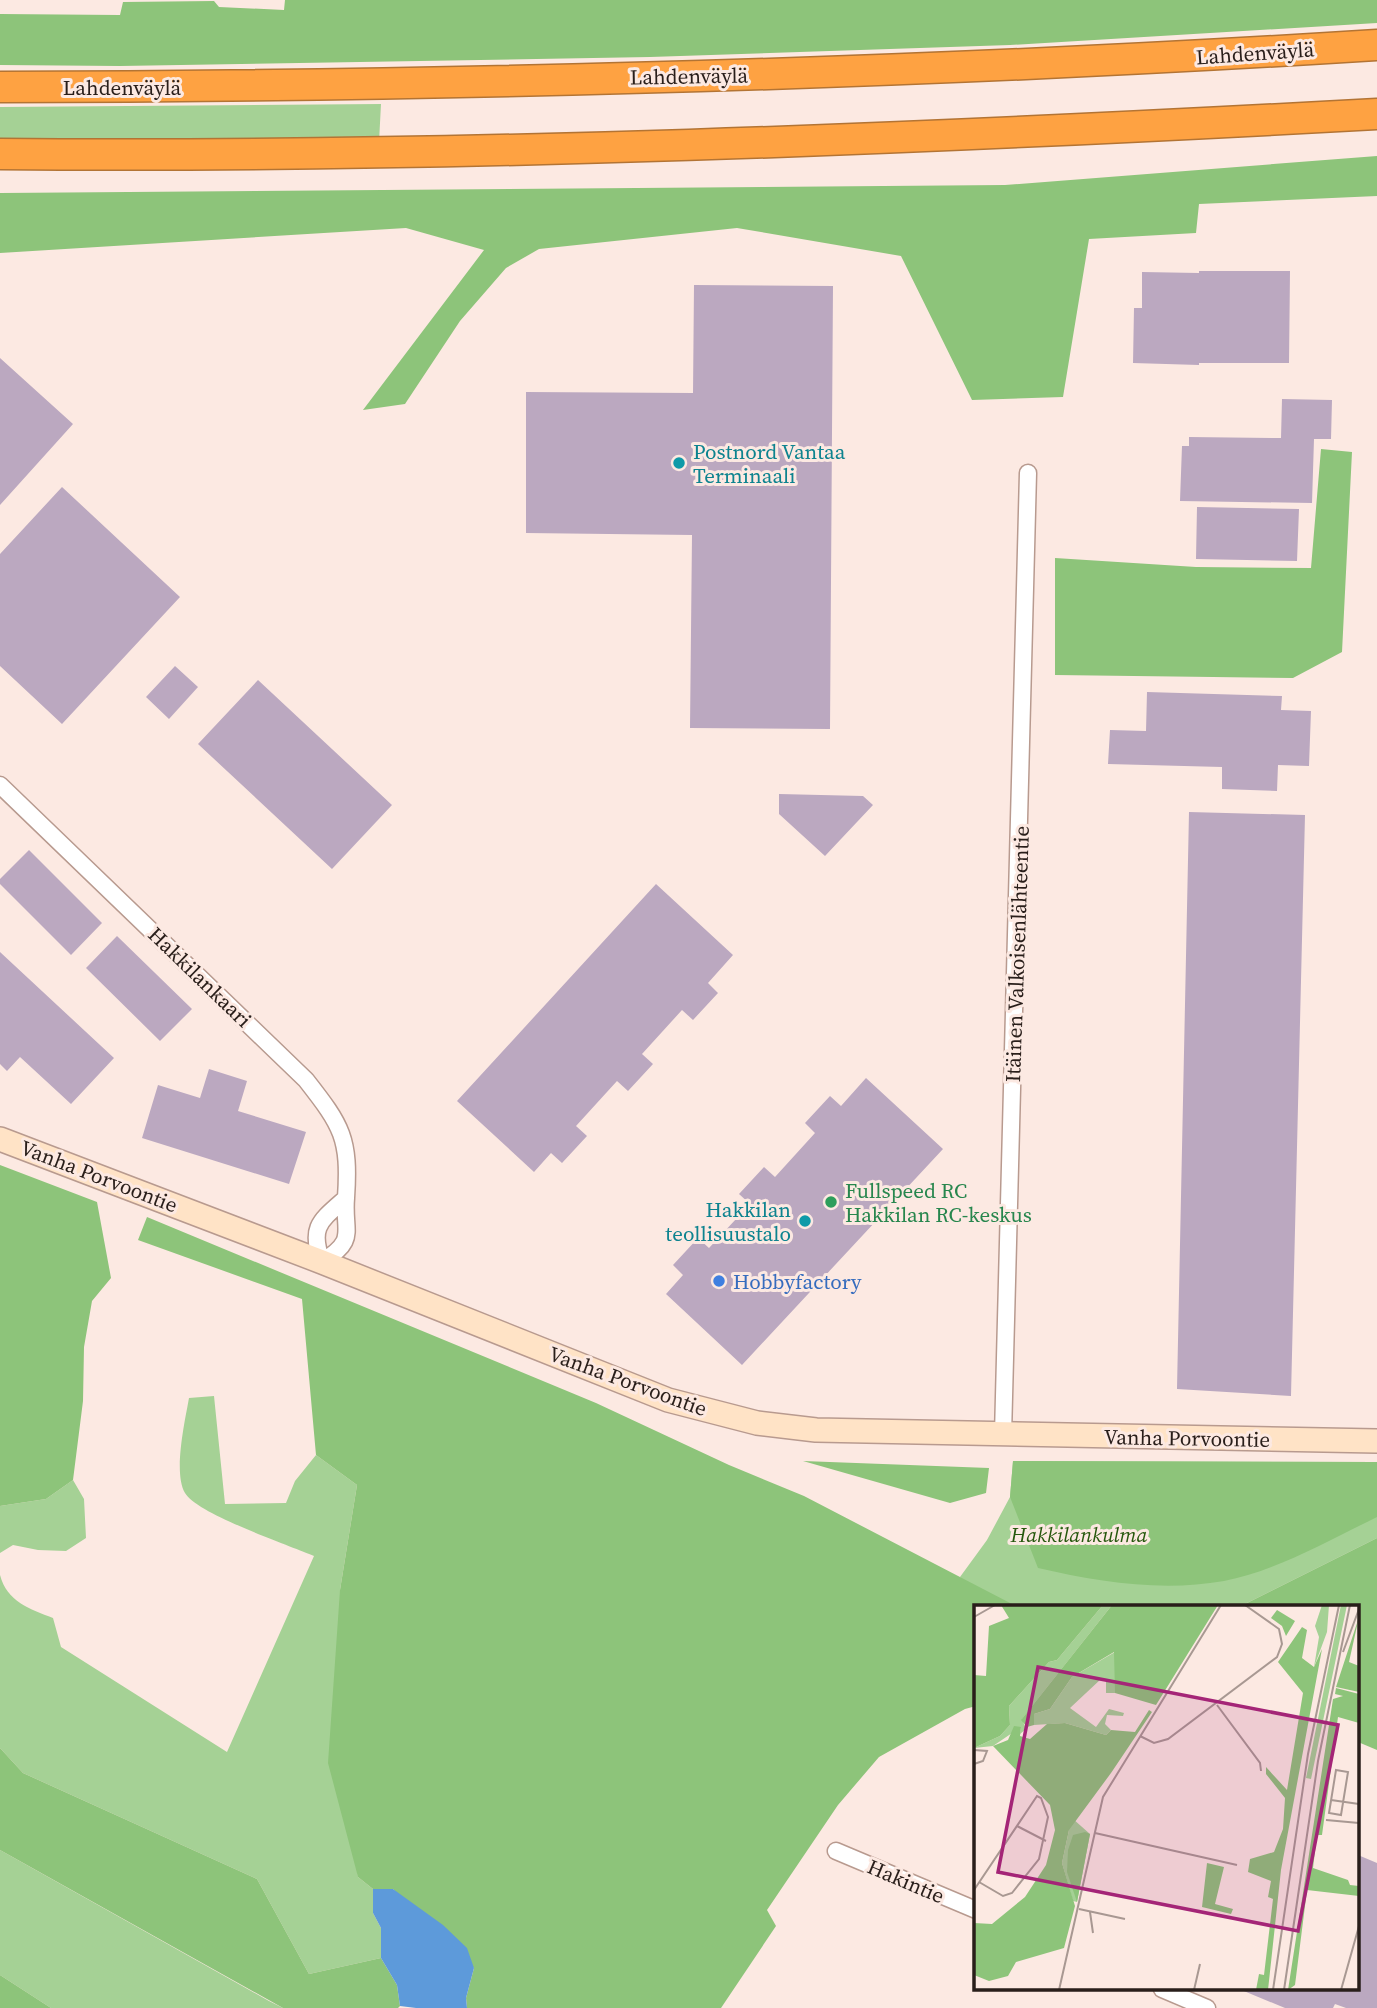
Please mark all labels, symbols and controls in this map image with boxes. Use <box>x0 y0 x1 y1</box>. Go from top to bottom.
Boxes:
street label: Lahdenväylä <box>1195 34 1315 72</box>
street label: Lahdenväylä <box>630 60 749 92</box>
street label: Lahdenväylä <box>63 73 181 102</box>
place label: Postnord Vantaa Terminaali <box>693 437 846 490</box>
marker: Postnord Vantaa Terminaali <box>671 455 687 471</box>
street label: Itäinen Valkoisenlähteentie <box>998 825 1036 1083</box>
street label: Hakkilankaari <box>142 920 258 1034</box>
street label: Vanha Porvoontie <box>16 1133 182 1219</box>
place label: Fullspeed RC Hakkilan RC-keskus <box>845 1176 1032 1229</box>
marker: Fullspeed RC Hakkilan RC-keskus <box>823 1194 839 1210</box>
place label: Hakkilan teollisuustalo <box>665 1195 791 1248</box>
marker: Hakkilan teollisuustalo <box>797 1213 813 1229</box>
place label: Hobbyfactory <box>733 1267 862 1296</box>
marker: Hobbyfactory <box>711 1273 727 1289</box>
street label: Vanha Porvoontie <box>545 1339 711 1423</box>
street label: Vanha Porvoontie <box>1104 1422 1270 1454</box>
park label: Hakkilankulma <box>1010 1520 1148 1549</box>
inset map <box>974 1605 1360 1990</box>
street label: Hakintie <box>863 1852 949 1910</box>

